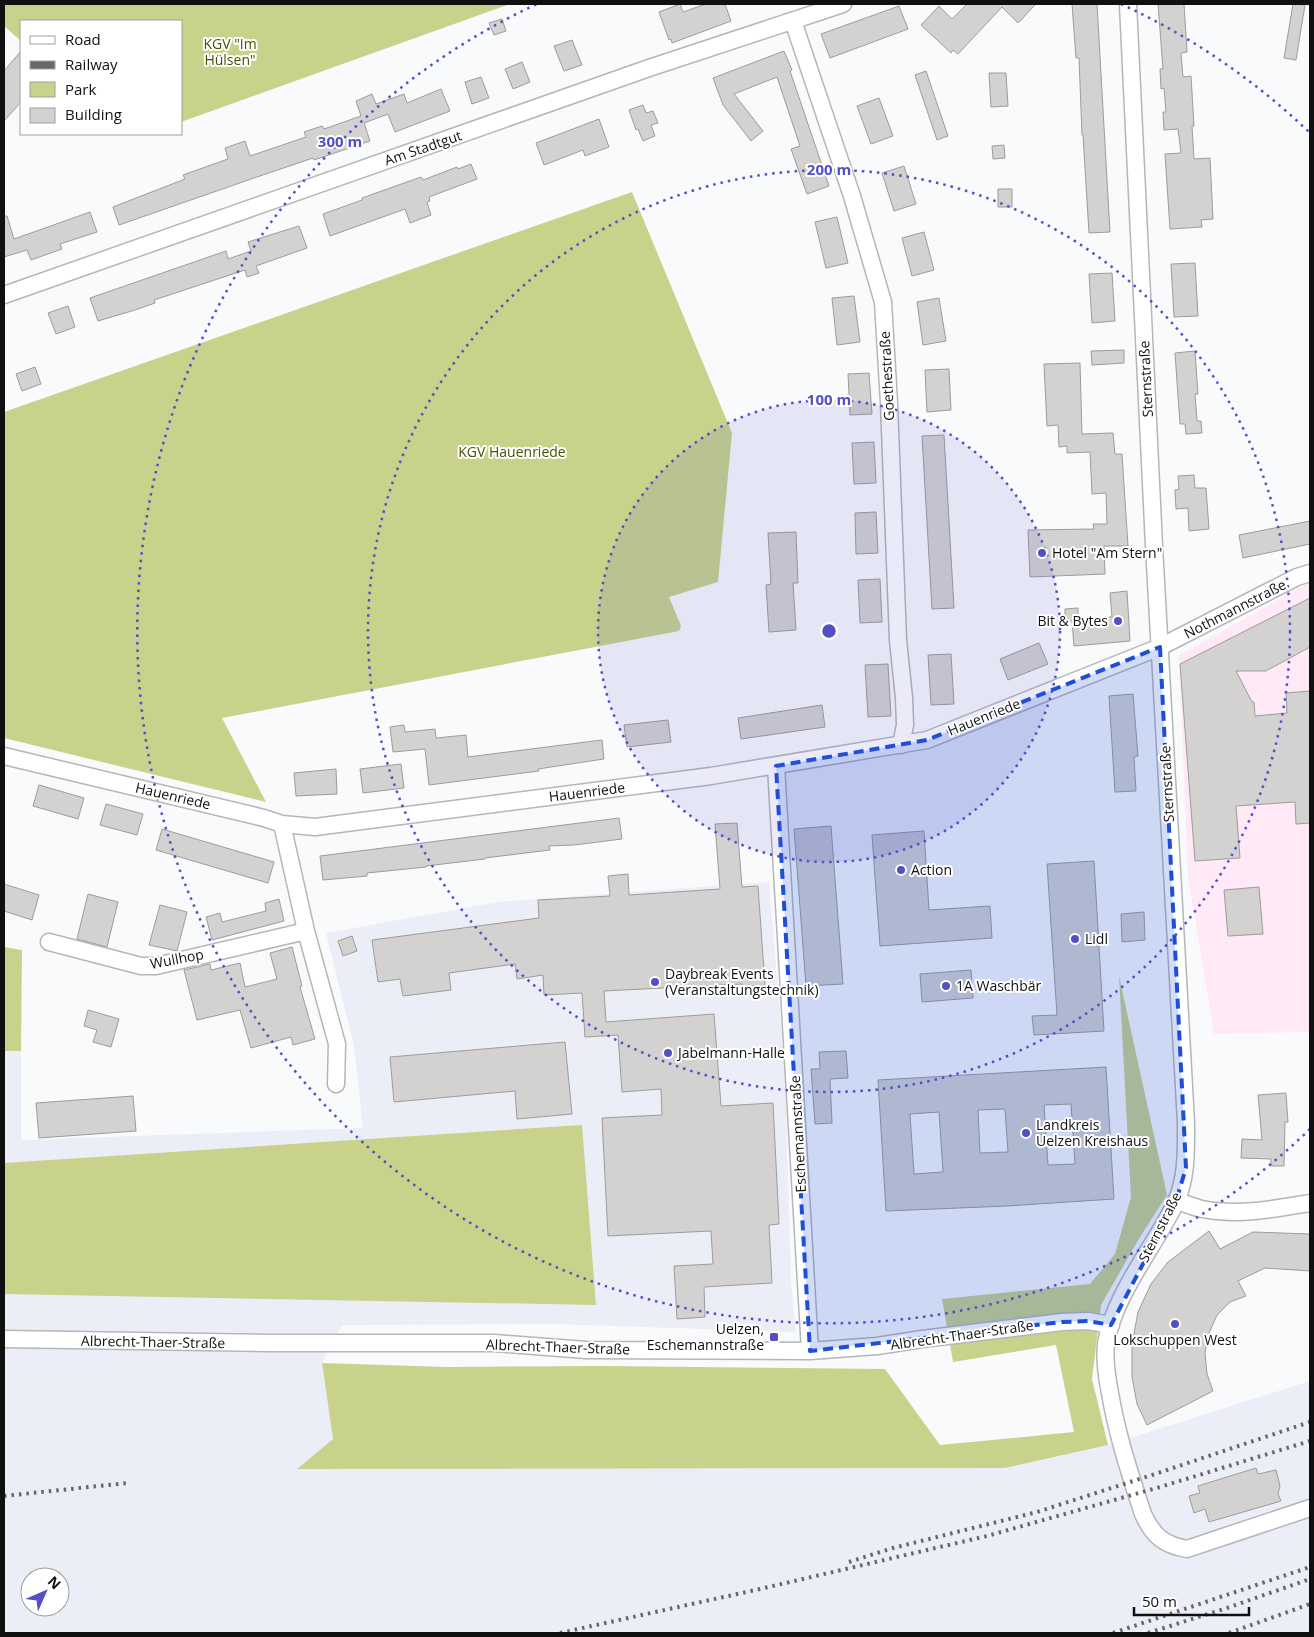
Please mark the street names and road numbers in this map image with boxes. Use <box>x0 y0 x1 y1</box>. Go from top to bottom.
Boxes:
street label: Am Stadtgut <box>382 125 464 170</box>
street label: Goethestraße <box>875 331 898 421</box>
street label: Sternstraße <box>1134 340 1157 418</box>
street label: Nothmannstraße <box>1180 575 1289 642</box>
street label: Hauenriede <box>945 693 1023 740</box>
street label: Sternstraße <box>1155 745 1178 823</box>
street label: Hauenriede <box>548 777 626 806</box>
street label: Hauenriede <box>134 778 213 813</box>
street label: Wullhop <box>149 944 205 973</box>
street label: Eschemannstraße <box>785 1075 810 1193</box>
street label: Sternstraße <box>1134 1188 1185 1265</box>
street label: Albrecht-Thaer-Straße <box>889 1315 1035 1354</box>
street label: Albrecht-Thaer-Straße <box>81 1331 225 1352</box>
street label: Albrecht-Thaer-Straße <box>486 1334 631 1359</box>

